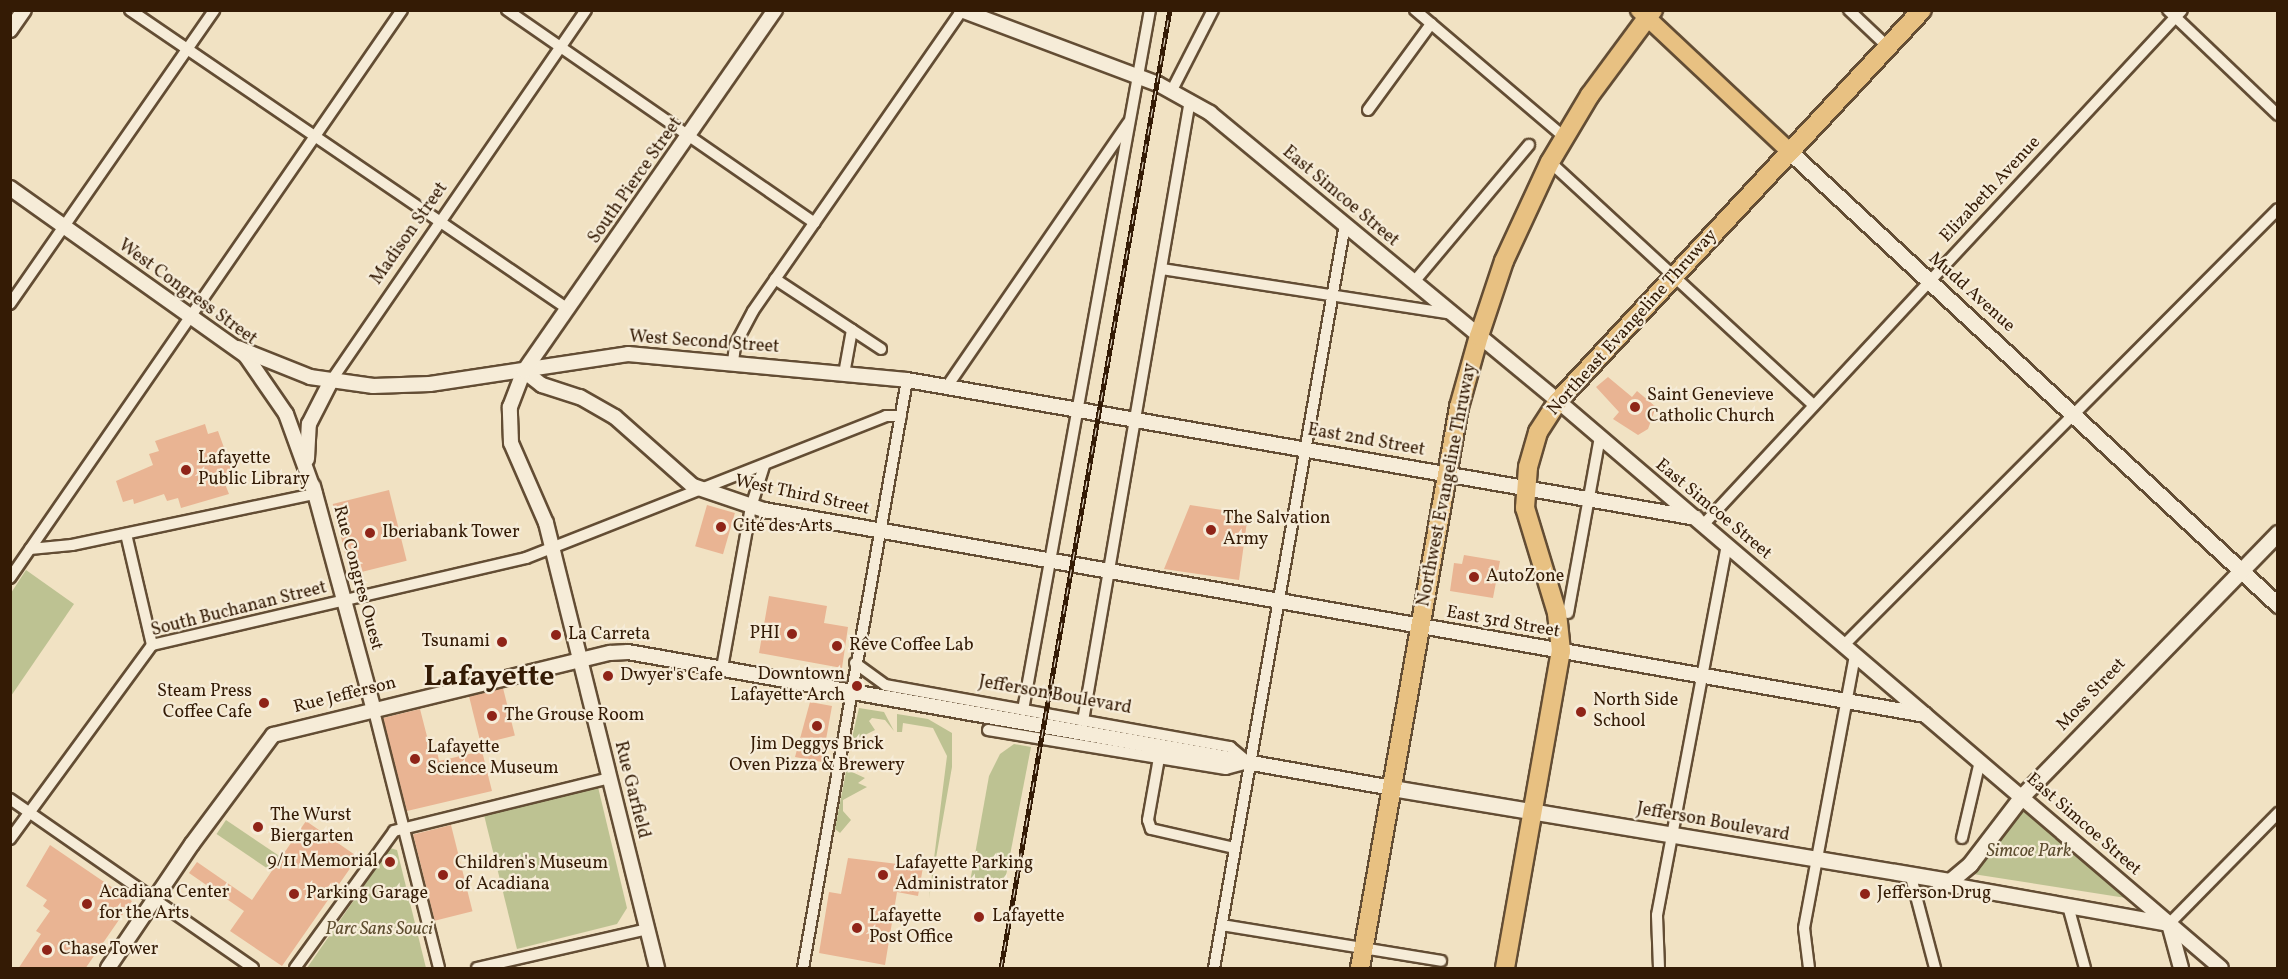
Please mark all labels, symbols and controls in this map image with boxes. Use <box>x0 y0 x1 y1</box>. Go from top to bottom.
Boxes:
street label: South Pierce Street <box>584 114 688 248</box>
street label: Elizabeth Avenue <box>1936 132 2046 248</box>
street label: East Simcoe Street <box>1277 142 1403 252</box>
street label: Madison Street <box>367 179 453 289</box>
street label: Northeast Evangeline Thruway <box>1543 225 1723 421</box>
street label: West Congress Street <box>113 235 261 351</box>
street label: Mudd Avenue <box>1923 248 2019 338</box>
street label: West Second Street <box>628 327 780 359</box>
street label: Northwest Evangeline Thruway <box>1414 361 1482 609</box>
place label: Saint Genevieve Catholic Church <box>1647 386 1775 428</box>
marker: Saint Genevieve Catholic Church <box>1628 400 1642 414</box>
street label: East 2nd Street <box>1306 420 1426 462</box>
place label: Lafayette Public Library <box>198 449 310 492</box>
street label: East Simcoe Street <box>1650 455 1776 565</box>
marker: Lafayette Public Library <box>179 463 193 477</box>
street label: West Third Street <box>732 471 872 521</box>
street label: Rue Congres Ouest <box>327 503 387 653</box>
place label: The Salvation Army <box>1223 509 1331 552</box>
place label: Cité des Arts <box>733 516 833 538</box>
marker: Cité des Arts <box>714 520 728 534</box>
place label: Iberiabank Tower <box>382 522 520 544</box>
marker: The Salvation Army <box>1204 523 1218 537</box>
marker: Iberiabank Tower <box>363 526 377 540</box>
place label: AutoZone <box>1486 566 1564 588</box>
marker: AutoZone <box>1467 570 1481 584</box>
street label: South Buchanan Street <box>149 578 329 642</box>
street label: East 3rd Street <box>1444 602 1562 644</box>
place label: PHI <box>750 623 780 645</box>
place label: La Carreta <box>568 624 650 646</box>
marker: PHI <box>785 627 799 641</box>
marker: La Carreta <box>549 628 563 642</box>
place label: Tsunami <box>421 631 490 653</box>
marker: Tsunami <box>495 635 509 649</box>
place label: Rêve Coffee Lab <box>849 635 974 657</box>
marker: Rêve Coffee Lab <box>830 639 844 653</box>
street label: Moss Street <box>2053 654 2131 736</box>
district label: Lafayette <box>423 659 555 695</box>
place label: Dwyer's Cafe <box>620 665 723 687</box>
place label: Downtown Lafayette Arch <box>730 665 845 708</box>
marker: Dwyer's Cafe <box>601 669 615 683</box>
street label: Jefferson Boulevard <box>977 672 1133 720</box>
street label: Rue Jefferson <box>291 673 399 719</box>
marker: Downtown Lafayette Arch <box>850 679 864 693</box>
place label: Steam Press Coffee Cafe <box>157 682 252 724</box>
place label: North Side School <box>1593 691 1678 734</box>
marker: Steam Press Coffee Cafe <box>257 696 271 710</box>
place label: The Grouse Room <box>504 705 644 727</box>
marker: North Side School <box>1574 705 1588 719</box>
marker: The Grouse Room <box>485 709 499 723</box>
marker: Jim Deggys Brick Oven Pizza & Brewery <box>810 719 824 733</box>
place label: Jim Deggys Brick Oven Pizza & Brewery <box>729 735 905 777</box>
place label: Lafayette Science Museum <box>427 738 559 780</box>
street label: Rue Garfield <box>608 739 654 841</box>
marker: Lafayette Science Museum <box>408 752 422 766</box>
street label: East Simcoe Street <box>2021 769 2145 881</box>
street label: Jefferson Boulevard <box>1635 799 1791 847</box>
place label: The Wurst Biergarten <box>270 806 354 848</box>
marker: The Wurst Biergarten <box>251 820 265 834</box>
park label: Simcoe Park <box>1987 841 2071 863</box>
place label: 9/11 Memorial <box>267 851 378 873</box>
place label: Children's Museum of Acadiana <box>455 854 608 896</box>
place label: Lafayette Parking Administrator <box>895 854 1033 896</box>
marker: 9/11 Memorial <box>383 855 397 869</box>
marker: Children's Museum of Acadiana <box>436 868 450 882</box>
marker: Lafayette Parking Administrator <box>876 868 890 882</box>
place label: Acadiana Center for the Arts <box>99 883 229 926</box>
place label: Parking Garage <box>306 883 428 905</box>
place label: Jefferson Drug <box>1877 883 1991 905</box>
marker: Parking Garage <box>287 887 301 901</box>
marker: Jefferson Drug <box>1858 887 1872 901</box>
marker: Acadiana Center for the Arts <box>80 897 94 911</box>
place label: Lafayette <box>992 906 1065 928</box>
place label: Lafayette Post Office <box>869 907 953 950</box>
marker: Lafayette <box>970 908 988 926</box>
park label: Parc Sans Souci <box>325 919 433 941</box>
marker: Lafayette Post Office <box>850 921 864 935</box>
place label: Chase Tower <box>59 939 159 961</box>
marker: Chase Tower <box>40 943 54 957</box>

